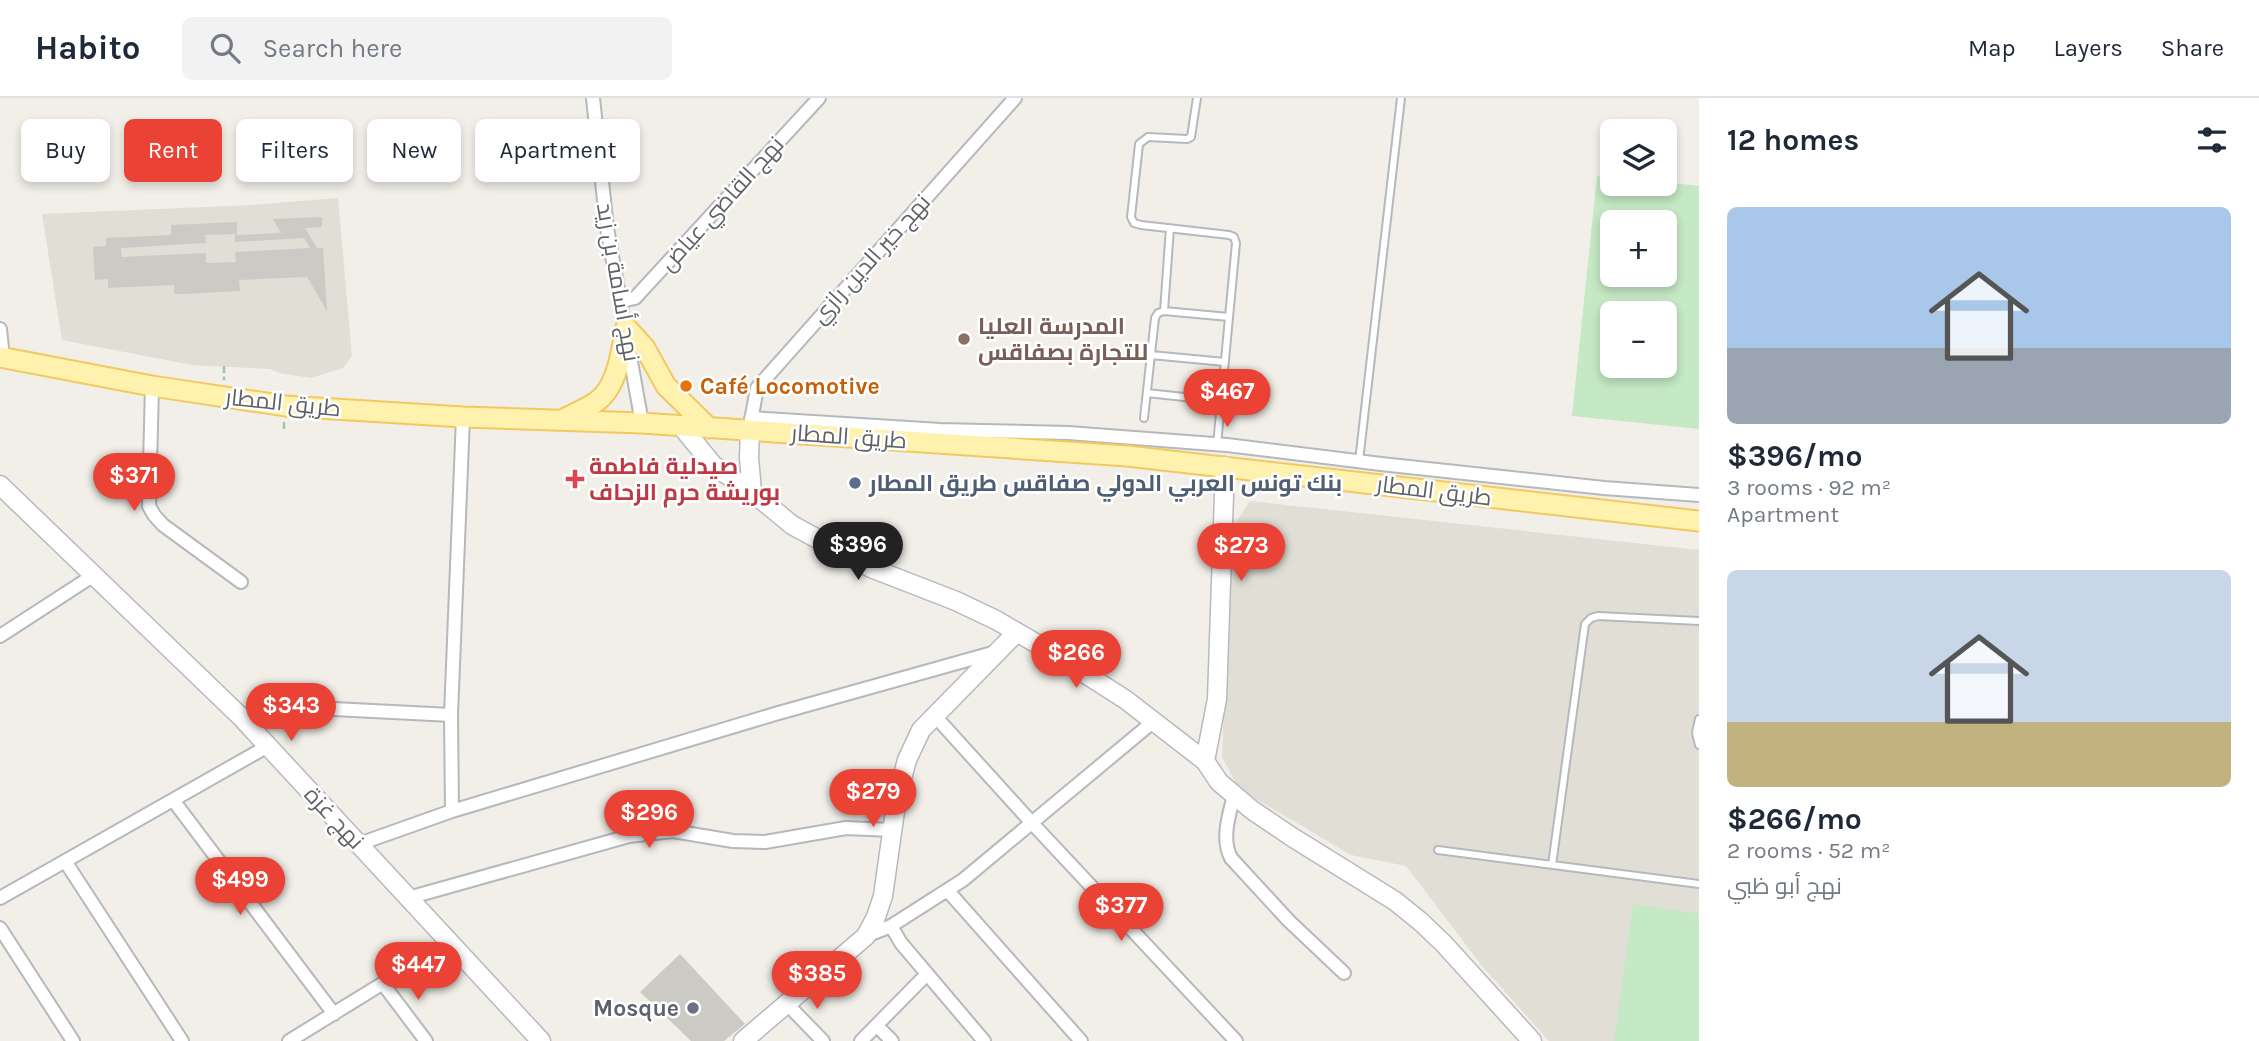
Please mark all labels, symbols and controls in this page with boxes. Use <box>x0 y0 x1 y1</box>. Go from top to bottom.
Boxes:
search box <box>182 17 672 80</box>
text: Habito <box>35 29 140 67</box>
icon: search <box>206 29 244 67</box>
text: Search here <box>262 33 402 64</box>
text: Map <box>1968 34 2016 62</box>
text: Layers <box>2054 34 2123 62</box>
text: Share <box>2161 34 2224 62</box>
chip: Buy <box>21 119 110 182</box>
chip: Rent <box>124 119 222 182</box>
chip: Filters <box>236 119 353 182</box>
chip: New <box>367 119 461 182</box>
chip: Apartment <box>475 119 640 182</box>
map controls <box>1600 119 1677 378</box>
button: layers <box>1600 119 1677 196</box>
icon: filters <box>2193 121 2231 159</box>
text: 12 homes <box>1727 122 1859 158</box>
street label: نهج القاضي عياض <box>654 131 792 279</box>
street label: نهج خير الدين رازي <box>806 189 939 332</box>
street label: نهج أسامة بن زيد <box>589 200 647 364</box>
button: + <box>1600 210 1677 287</box>
icon: home <box>1916 253 2042 379</box>
button: − <box>1600 301 1677 378</box>
place label: المدرسة العليا للتجارة بصفاقس <box>978 313 1148 366</box>
marker: المدرسة العليا للتجارة بصفاقس <box>956 331 972 347</box>
pin: $467 <box>1186 370 1268 429</box>
place label: Café Locomotive <box>700 373 880 400</box>
marker: Café Locomotive <box>678 378 694 394</box>
text: $467 <box>1200 378 1254 405</box>
street label: طريق المطار <box>222 383 342 422</box>
street label: طريق المطار <box>788 419 908 455</box>
text: $396/mo <box>1727 438 1862 474</box>
place label: صيدلية فاطمة بوريشة حرم الزحاف <box>589 453 780 508</box>
pin: $371 <box>93 454 175 513</box>
text: $371 <box>109 462 159 489</box>
place label: بنك تونس العربي الدولي صفاقس طريق المطار <box>868 470 1342 502</box>
street label: طريق المطار <box>1373 470 1493 511</box>
marker: صيدلية فاطمة بوريشة حرم الزحاف <box>567 471 583 487</box>
text: 3 rooms · 92 m² <box>1727 474 1891 501</box>
marker: بنك تونس العربي الدولي صفاقس طريق المطار <box>847 475 863 491</box>
text: Apartment <box>1727 501 1839 528</box>
pin: $396 <box>817 522 899 582</box>
pin: $273 <box>1200 524 1282 583</box>
text: $396 <box>829 531 887 558</box>
text: $273 <box>1213 532 1269 559</box>
icon: home <box>1916 616 2042 742</box>
pin: $266 <box>1035 630 1117 690</box>
text: $266 <box>1047 639 1105 666</box>
pin: $343 <box>250 684 332 743</box>
text: $343 <box>262 692 320 719</box>
pin: $279 <box>832 770 914 829</box>
text: $279 <box>845 778 901 805</box>
street label: نهج غزة <box>297 781 370 856</box>
pin: $296 <box>608 790 690 850</box>
text: $296 <box>620 799 678 826</box>
text: $266/mo <box>1727 801 1862 837</box>
text: 2 rooms · 52 m² <box>1727 837 1890 864</box>
pin: $499 <box>199 858 281 917</box>
text: $499 <box>211 866 269 893</box>
text: نهج أبو ظبي <box>1727 873 1842 900</box>
pin: $377 <box>1080 884 1162 943</box>
text: $377 <box>1094 892 1148 919</box>
pin: $447 <box>377 942 459 1002</box>
text: $447 <box>391 951 445 978</box>
pin: $385 <box>776 951 858 1011</box>
text: $385 <box>788 960 846 987</box>
place label: Mosque <box>593 995 679 1022</box>
marker: Mosque <box>685 1000 701 1016</box>

